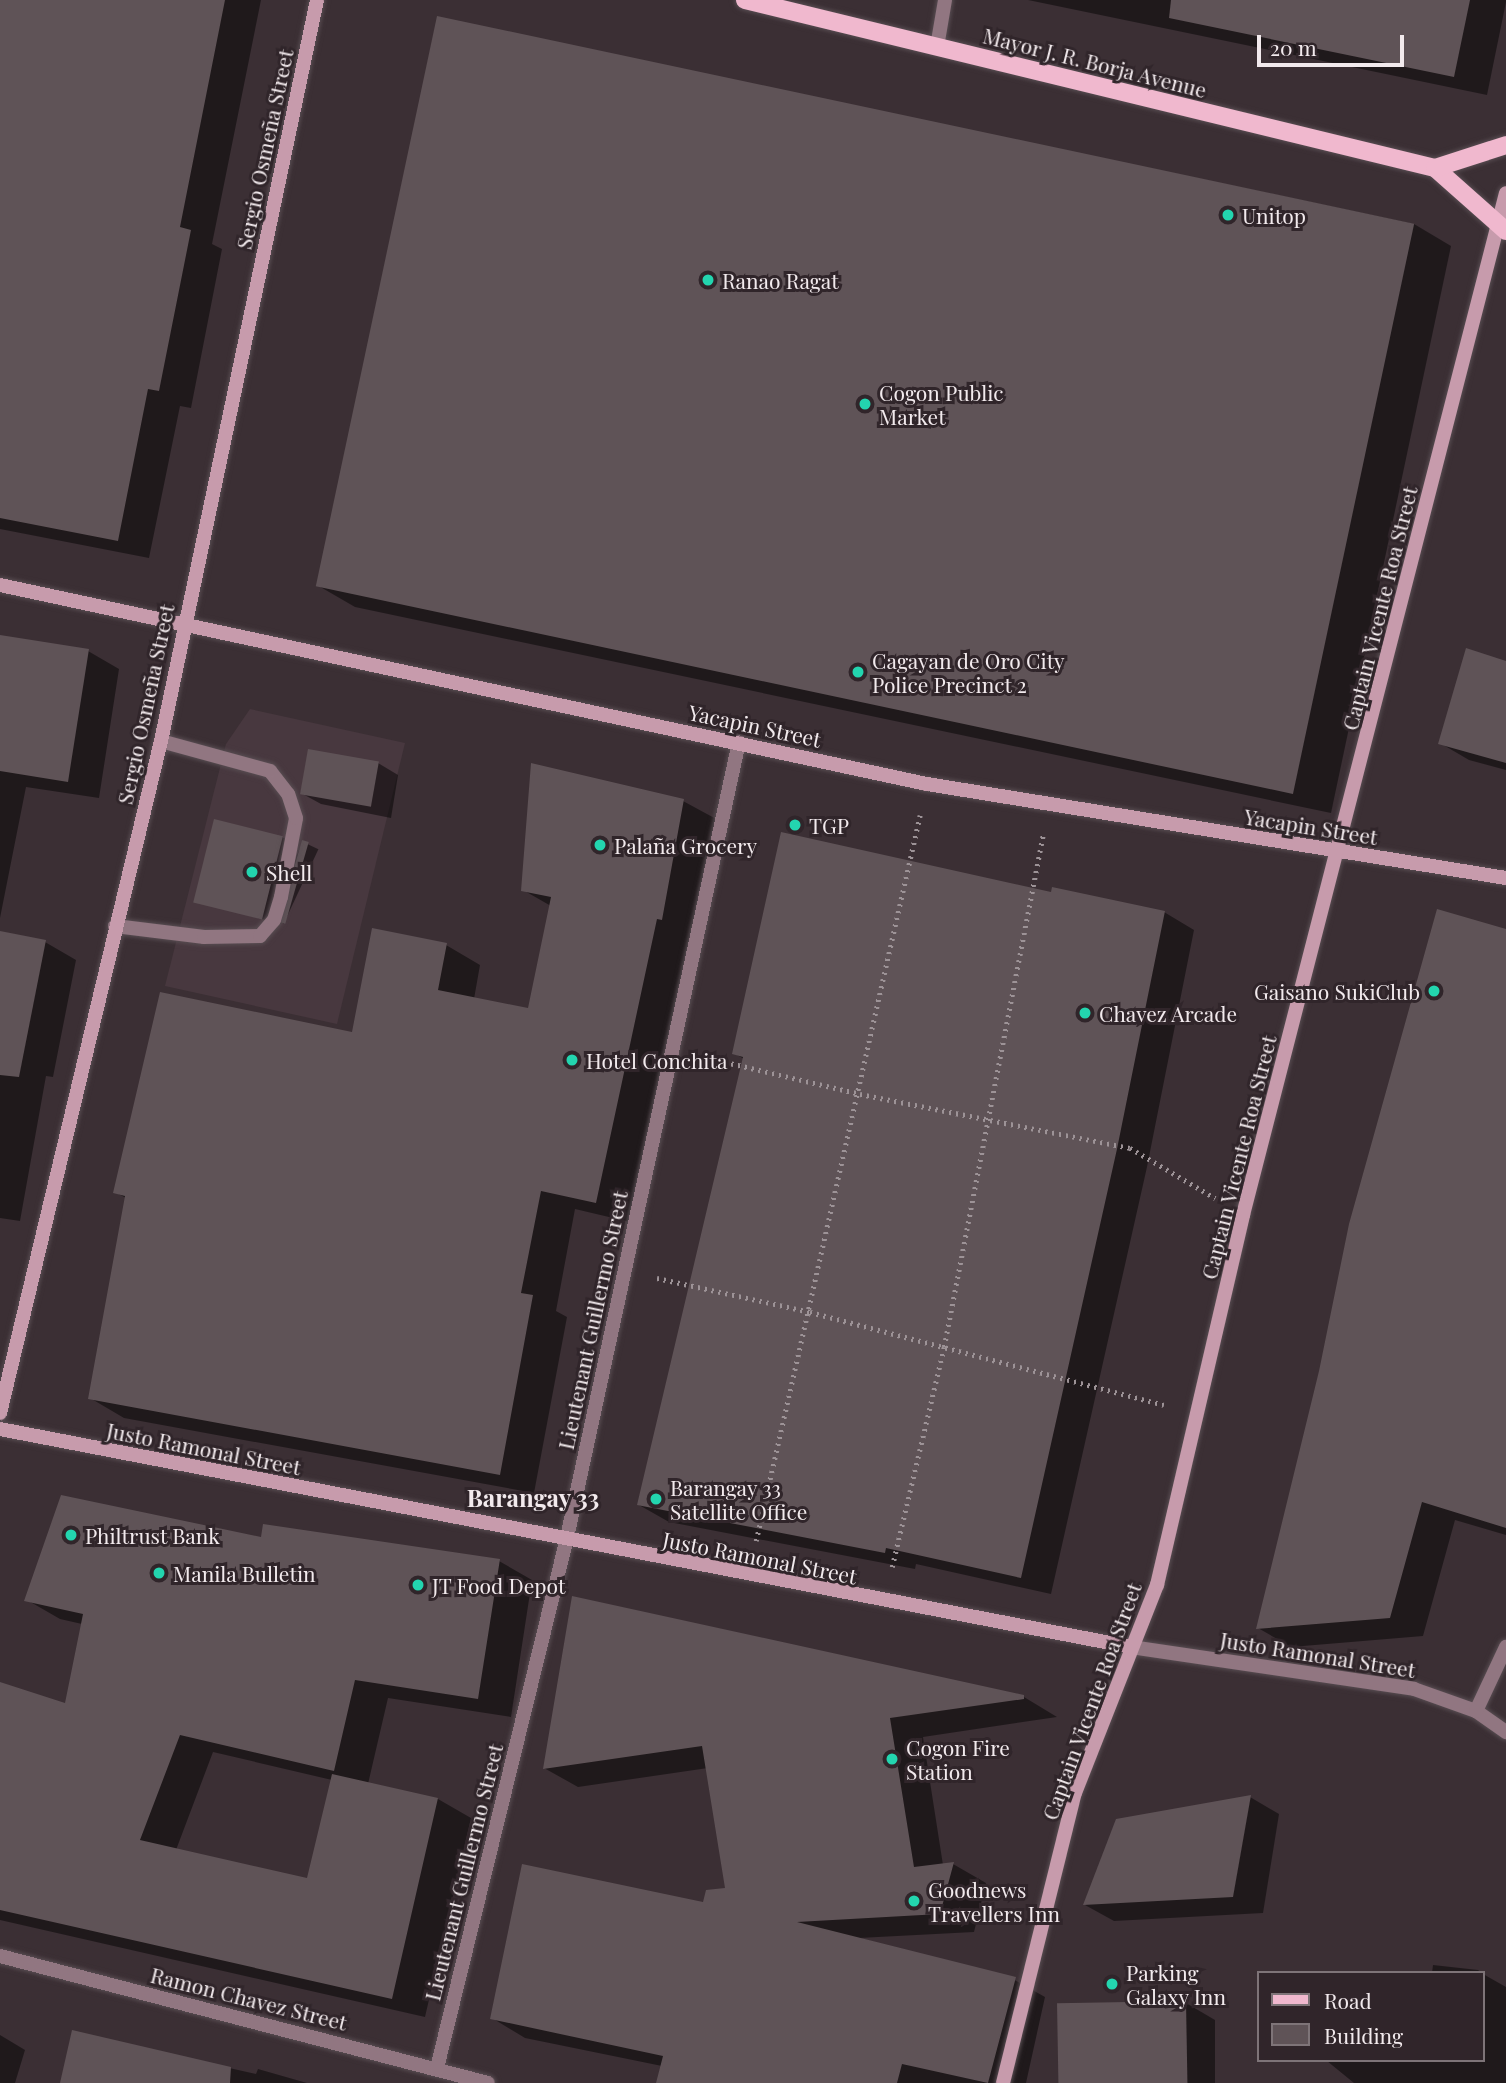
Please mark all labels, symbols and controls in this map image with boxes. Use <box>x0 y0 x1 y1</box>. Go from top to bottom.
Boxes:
scale bar <box>1261 21 1408 65</box>
street label: Mayor J. R. Borja Avenue <box>980 22 1210 102</box>
text: 20 m <box>1270 33 1317 61</box>
street label: Sergio Osmeña Street <box>230 47 298 251</box>
place label: Unitop <box>1242 202 1306 228</box>
marker: Unitop <box>1220 207 1236 223</box>
place label: Ranao Ragat <box>722 267 839 293</box>
marker: Ranao Ragat <box>700 272 716 288</box>
place label: Cogon Public Market <box>879 379 1004 429</box>
marker: Cogon Public Market <box>857 396 873 412</box>
street label: Captain Vicente Roa Street <box>1336 483 1422 733</box>
street label: Sergio Osmeña Street <box>111 602 179 806</box>
place label: Cagayan de Oro City Police Precinct 2 <box>872 647 1065 697</box>
marker: Cagayan de Oro City Police Precinct 2 <box>850 664 866 680</box>
street label: Yacapin Street <box>687 699 823 751</box>
street label: Yacapin Street <box>1243 803 1379 849</box>
place label: TGP <box>809 812 849 838</box>
marker: TGP <box>787 817 803 833</box>
place label: Palaña Grocery <box>614 832 757 858</box>
marker: Palaña Grocery <box>592 837 608 853</box>
place label: Shell <box>266 859 312 885</box>
marker: Shell <box>244 864 260 880</box>
place label: Gaisano SukiClub <box>1254 978 1420 1004</box>
marker: Gaisano SukiClub <box>1426 983 1442 999</box>
place label: Chavez Arcade <box>1099 1000 1238 1026</box>
marker: Chavez Arcade <box>1077 1005 1093 1021</box>
street label: Captain Vicente Roa Street <box>1195 1032 1281 1282</box>
place label: Hotel Conchita <box>586 1047 727 1073</box>
marker: Hotel Conchita <box>564 1052 580 1068</box>
street label: Lieutenant Guillermo Street <box>552 1188 632 1452</box>
street label: Justo Ramonal Street <box>105 1417 303 1479</box>
place label: Barangay 33 Satellite Office <box>670 1474 807 1524</box>
district label: Barangay 33 <box>466 1484 600 1512</box>
marker: Barangay 33 Satellite Office <box>648 1491 664 1507</box>
place label: Philtrust Bank <box>85 1522 220 1548</box>
street label: Justo Ramonal Street <box>661 1526 859 1588</box>
marker: Philtrust Bank <box>63 1527 79 1543</box>
place label: Manila Bulletin <box>173 1560 316 1586</box>
marker: Manila Bulletin <box>151 1565 167 1581</box>
place label: JT Food Depot <box>432 1572 566 1598</box>
marker: JT Food Depot <box>410 1577 426 1593</box>
street label: Captain Vicente Roa Street <box>1036 1578 1146 1824</box>
street label: Justo Ramonal Street <box>1219 1626 1417 1682</box>
place label: Cogon Fire Station <box>906 1734 1010 1784</box>
street label: Lieutenant Guillermo Street <box>419 1741 507 2003</box>
marker: Cogon Fire Station <box>884 1751 900 1767</box>
place label: Goodnews Travellers Inn <box>928 1876 1060 1926</box>
marker: Goodnews Travellers Inn <box>906 1893 922 1909</box>
place label: Parking Galaxy Inn <box>1126 1959 1226 2009</box>
street label: Ramon Chavez Street <box>148 1961 350 2035</box>
legend <box>1258 1971 1485 2062</box>
marker: Parking Galaxy Inn <box>1104 1976 1120 1992</box>
text: Road <box>1324 1986 1372 2014</box>
text: Building <box>1324 2021 1403 2049</box>

